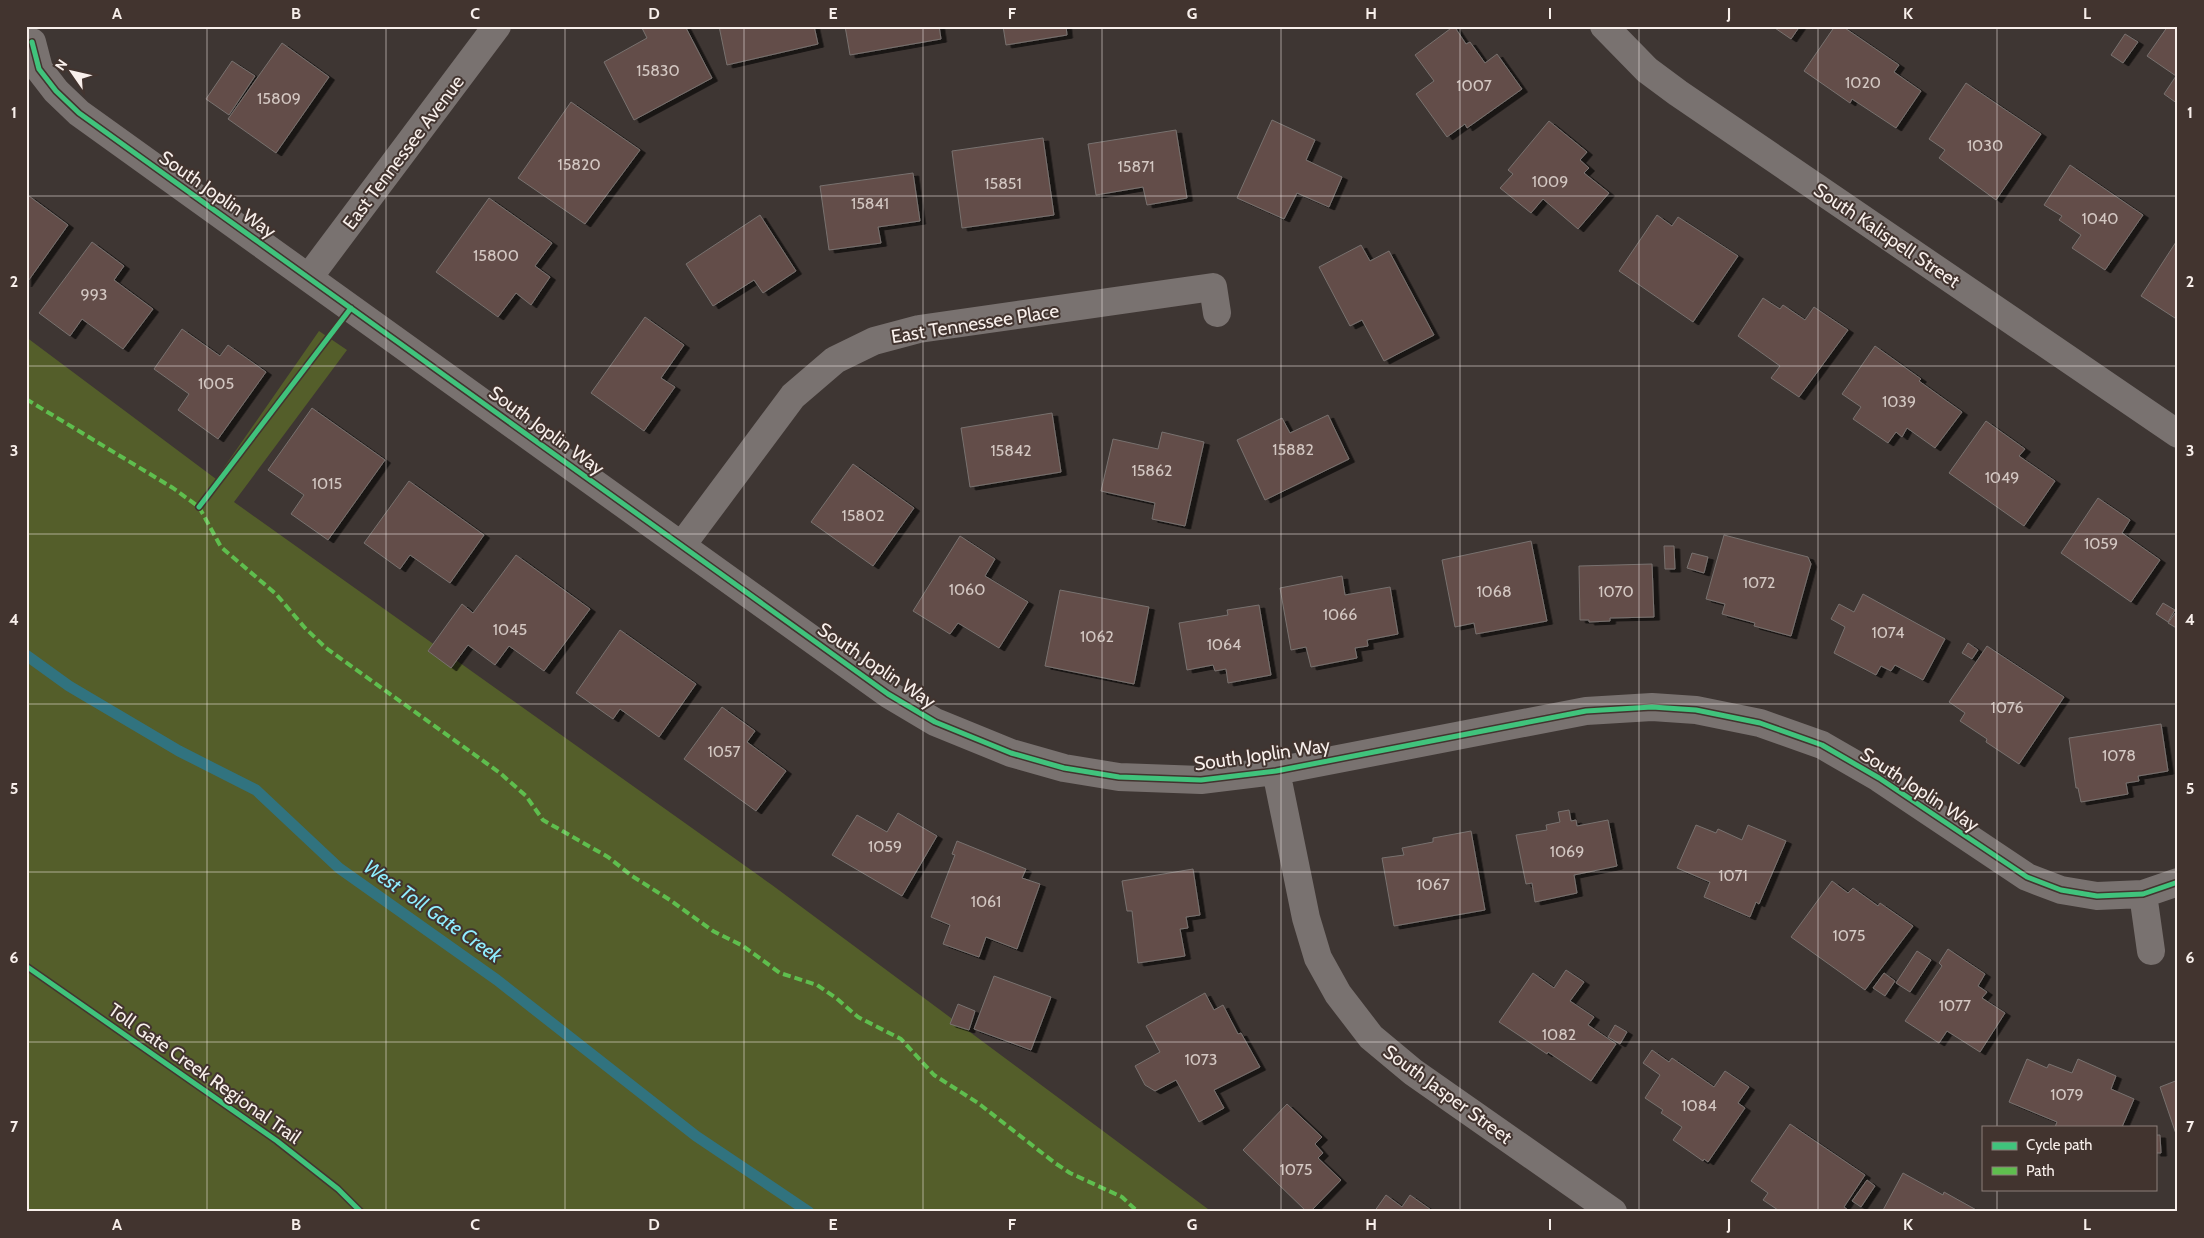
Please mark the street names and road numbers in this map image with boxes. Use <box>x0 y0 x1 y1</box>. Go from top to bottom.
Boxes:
street label: East Tennessee Avenue <box>338 70 469 234</box>
street label: South Joplin Way <box>155 146 281 243</box>
street label: South Kalispell Street <box>1809 178 1965 293</box>
street label: East Tennessee Place <box>890 299 1061 348</box>
street label: South Joplin Way <box>485 381 609 480</box>
street label: South Joplin Way <box>813 618 940 713</box>
street label: South Joplin Way <box>1193 734 1332 775</box>
street label: South Joplin Way <box>1856 742 1984 837</box>
street label: Toll Gate Creek Regional Trail <box>104 998 306 1149</box>
street label: South Jasper Street <box>1379 1040 1517 1149</box>

